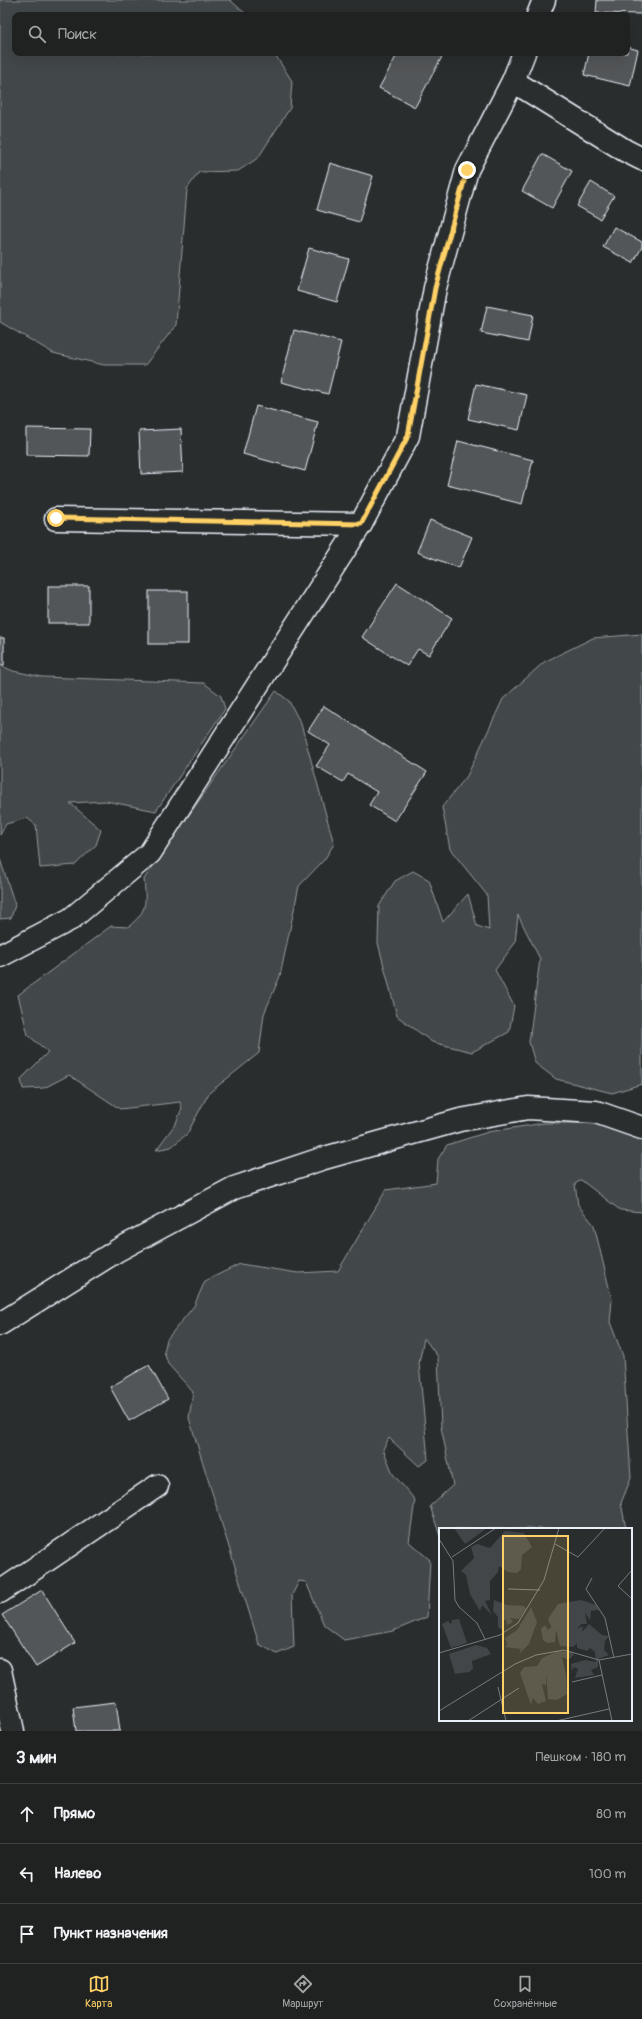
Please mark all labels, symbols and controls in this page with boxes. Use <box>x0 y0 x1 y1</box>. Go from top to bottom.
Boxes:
search box <box>12 12 630 56</box>
icon: search <box>26 23 48 45</box>
text: Поиск <box>58 25 97 44</box>
route end <box>458 161 476 179</box>
route start <box>47 509 65 527</box>
inset map <box>439 1528 632 1721</box>
text: 3 мин <box>16 1747 56 1768</box>
text: Пешком · 180 m <box>536 1749 626 1765</box>
icon: ahead <box>16 1803 38 1825</box>
text: Прямо <box>54 1804 95 1823</box>
text: 80 m <box>596 1806 626 1822</box>
icon: left <box>16 1863 38 1885</box>
text: Налево <box>54 1864 101 1883</box>
text: 100 m <box>589 1866 626 1882</box>
icon: arrive <box>16 1923 38 1945</box>
text: Пункт назначения <box>54 1924 168 1943</box>
tab: Карта <box>85 1973 112 2010</box>
tab: Маршрут <box>282 1973 324 2010</box>
tab: Сохранённые <box>494 1973 557 2010</box>

